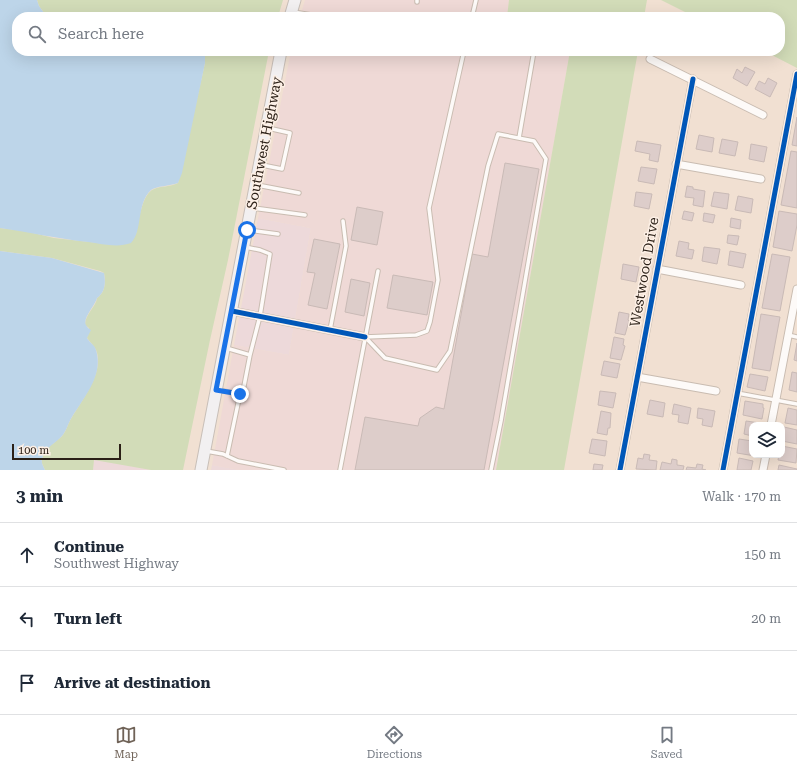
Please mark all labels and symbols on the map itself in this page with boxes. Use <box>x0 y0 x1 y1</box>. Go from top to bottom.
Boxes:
street label: Southwest Highway <box>243 75 285 211</box>
street label: Westwood Drive <box>626 216 662 328</box>
route start <box>238 221 256 239</box>
route end <box>231 385 249 403</box>
scale bar <box>12 442 121 461</box>

